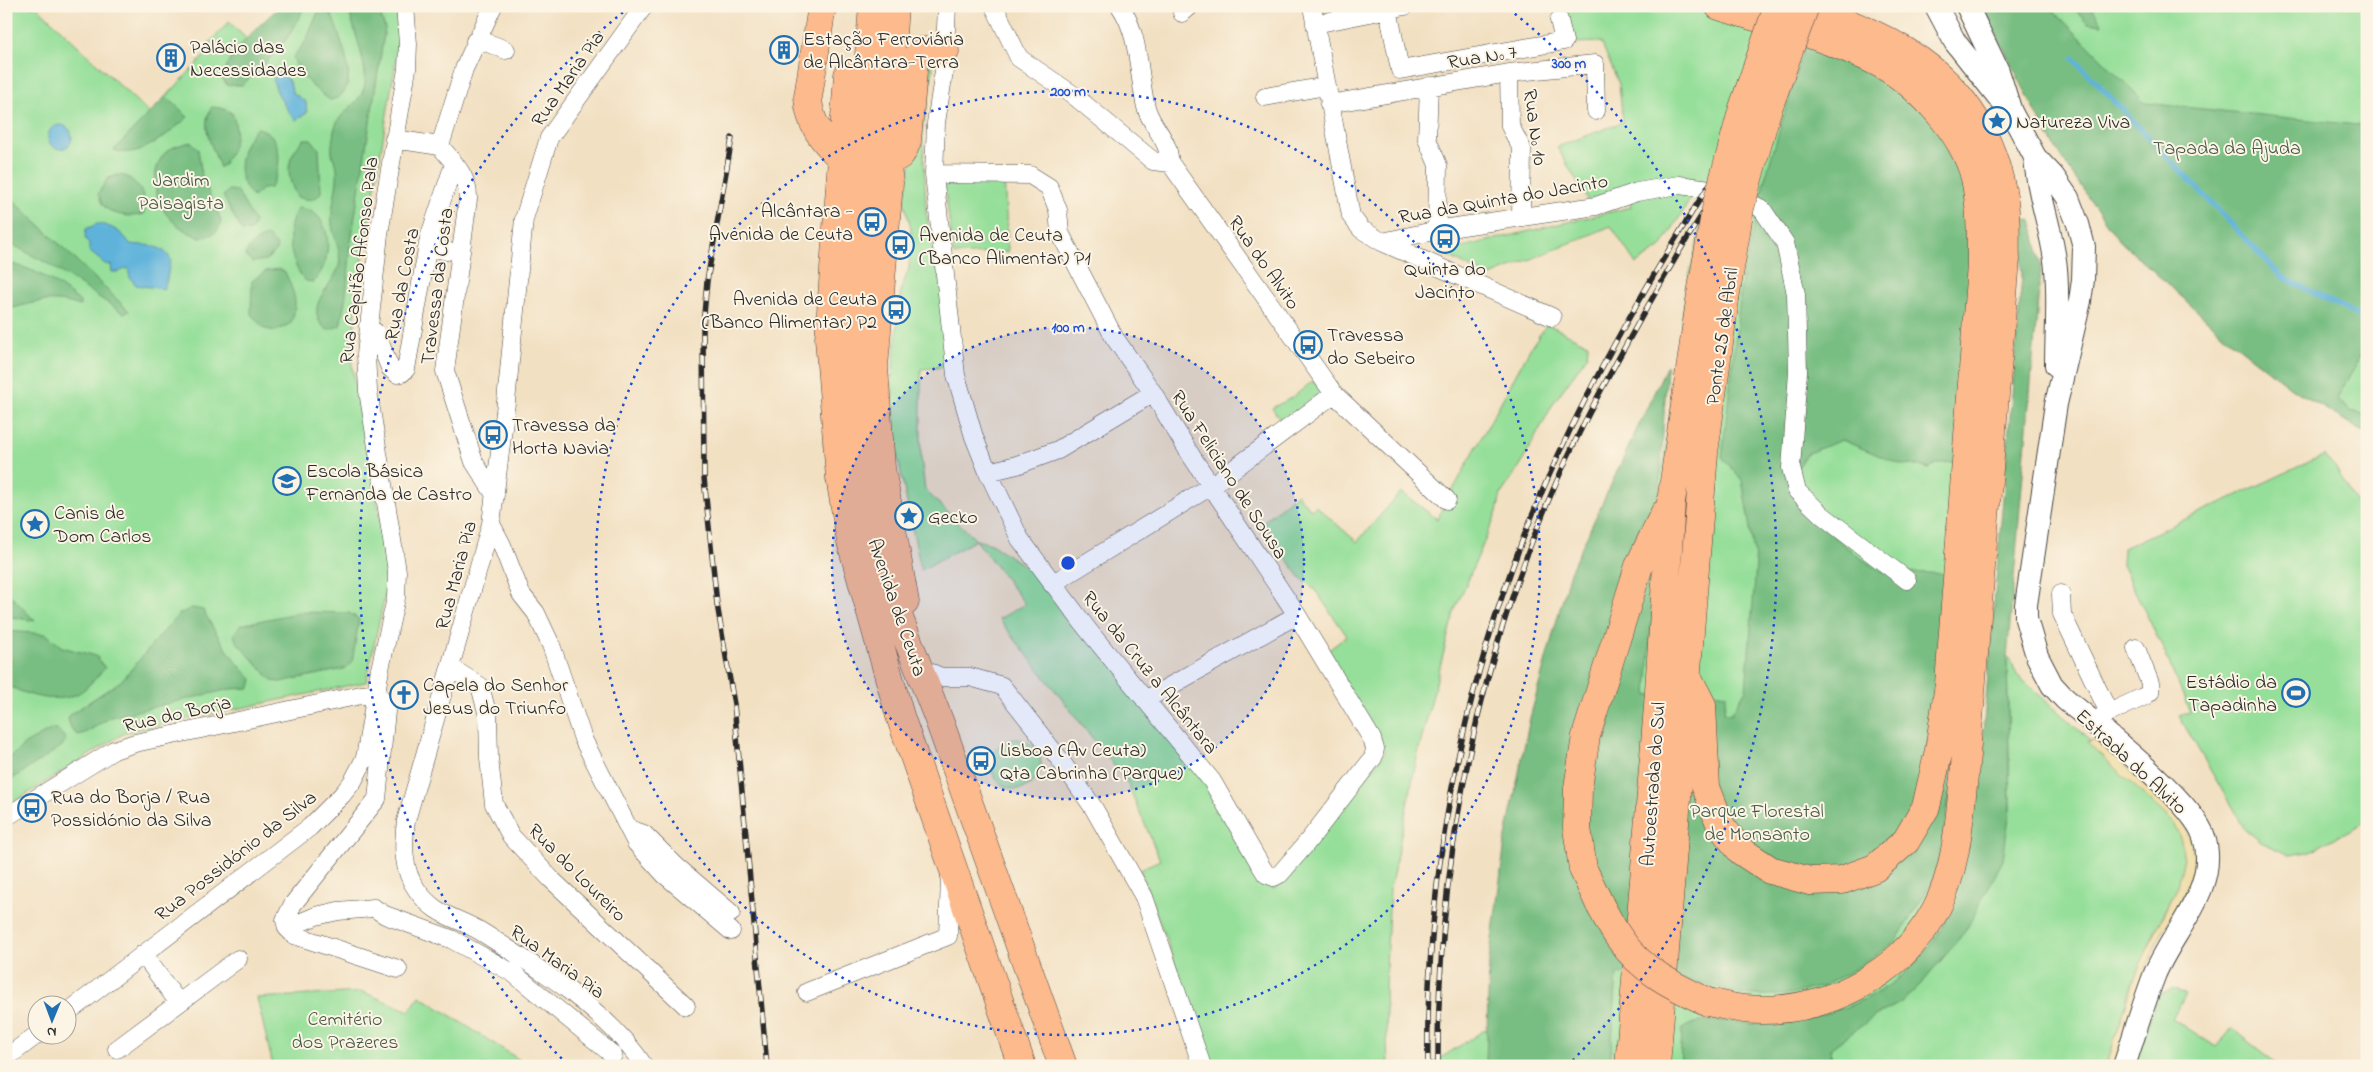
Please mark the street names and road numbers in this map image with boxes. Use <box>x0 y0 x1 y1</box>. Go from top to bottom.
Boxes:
street label: Rua Maria Pia <box>525 25 613 133</box>
street label: Rua Nº 7 <box>1446 39 1519 78</box>
street label: Rua Nº 10 <box>1514 87 1553 168</box>
street label: Rua Capitão Afonso Pala <box>333 155 388 365</box>
street label: Rua da Quinta do Jacinto <box>1396 168 1610 233</box>
street label: Travessa da Costa <box>414 206 463 366</box>
street label: Rua do Alvito <box>1220 210 1306 316</box>
street label: Rua da Costa <box>378 226 429 343</box>
street label: Ponte 25 de Abril <box>1699 266 1748 407</box>
street label: Rua Feliciano de Sousa <box>1162 385 1294 566</box>
street label: Rua Maria Pia <box>429 518 486 633</box>
street label: Avenida de Ceuta <box>858 535 933 681</box>
street label: Rua da Cruz a Alcântara <box>1074 586 1224 761</box>
street label: Rua do Borja <box>121 689 234 742</box>
street label: Autoestrada do Sul <box>1634 701 1675 867</box>
street label: Estrada do Alvito <box>2068 703 2193 822</box>
street label: Rua Possidónio da Silva <box>149 784 324 930</box>
street label: Rua do Loureiro <box>520 818 632 930</box>
street label: Rua Maria Pia <box>503 919 610 1008</box>

